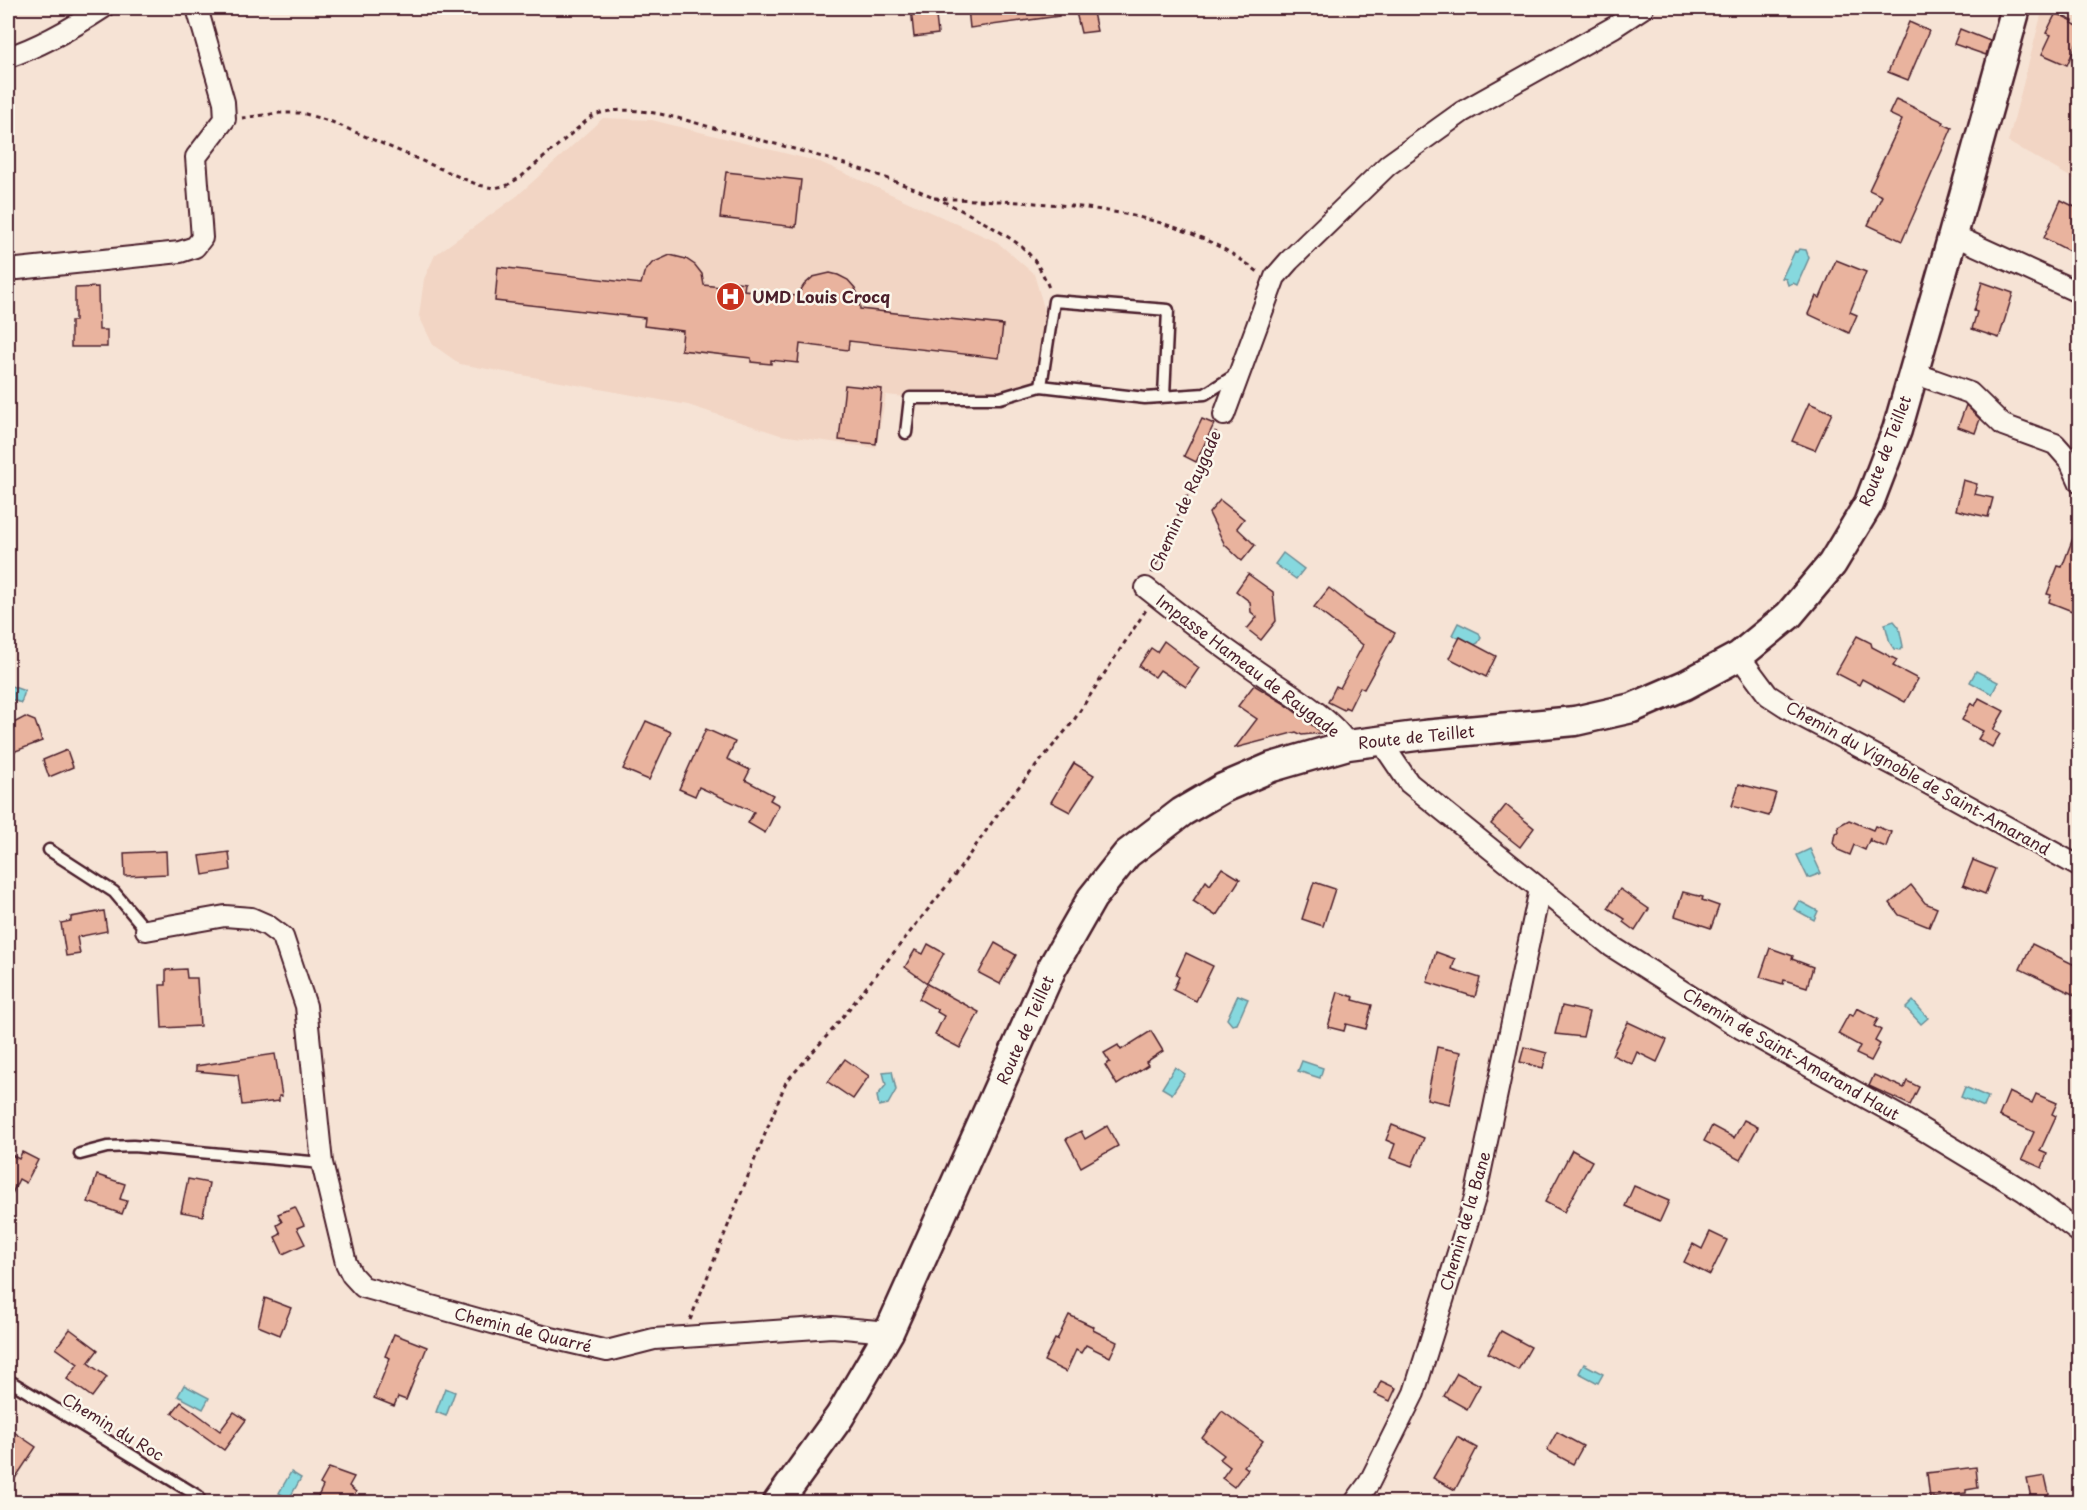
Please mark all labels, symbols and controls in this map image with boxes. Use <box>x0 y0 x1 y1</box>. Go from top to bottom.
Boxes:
hospital icon: UMD Louis Crocq <box>715 281 747 313</box>
place label: UMD Louis Crocq <box>752 284 890 308</box>
street label: Route de Teillet <box>1852 391 1916 510</box>
street label: Chemin de Raygade <box>1142 426 1226 575</box>
street label: Impasse Hameau de Raygade <box>1152 588 1345 742</box>
street label: Chemin du Vignoble de Saint-Amarand <box>1782 694 2055 860</box>
street label: Route de Teillet <box>1356 718 1476 754</box>
street label: Route de Teillet <box>989 971 1059 1088</box>
street label: Chemin de Saint-Amarand Haut <box>1679 981 1905 1125</box>
street label: Chemin de la Bane <box>1433 1148 1495 1293</box>
street label: Chemin de Quarré <box>452 1300 594 1358</box>
street label: Chemin du Roc <box>58 1386 169 1466</box>

